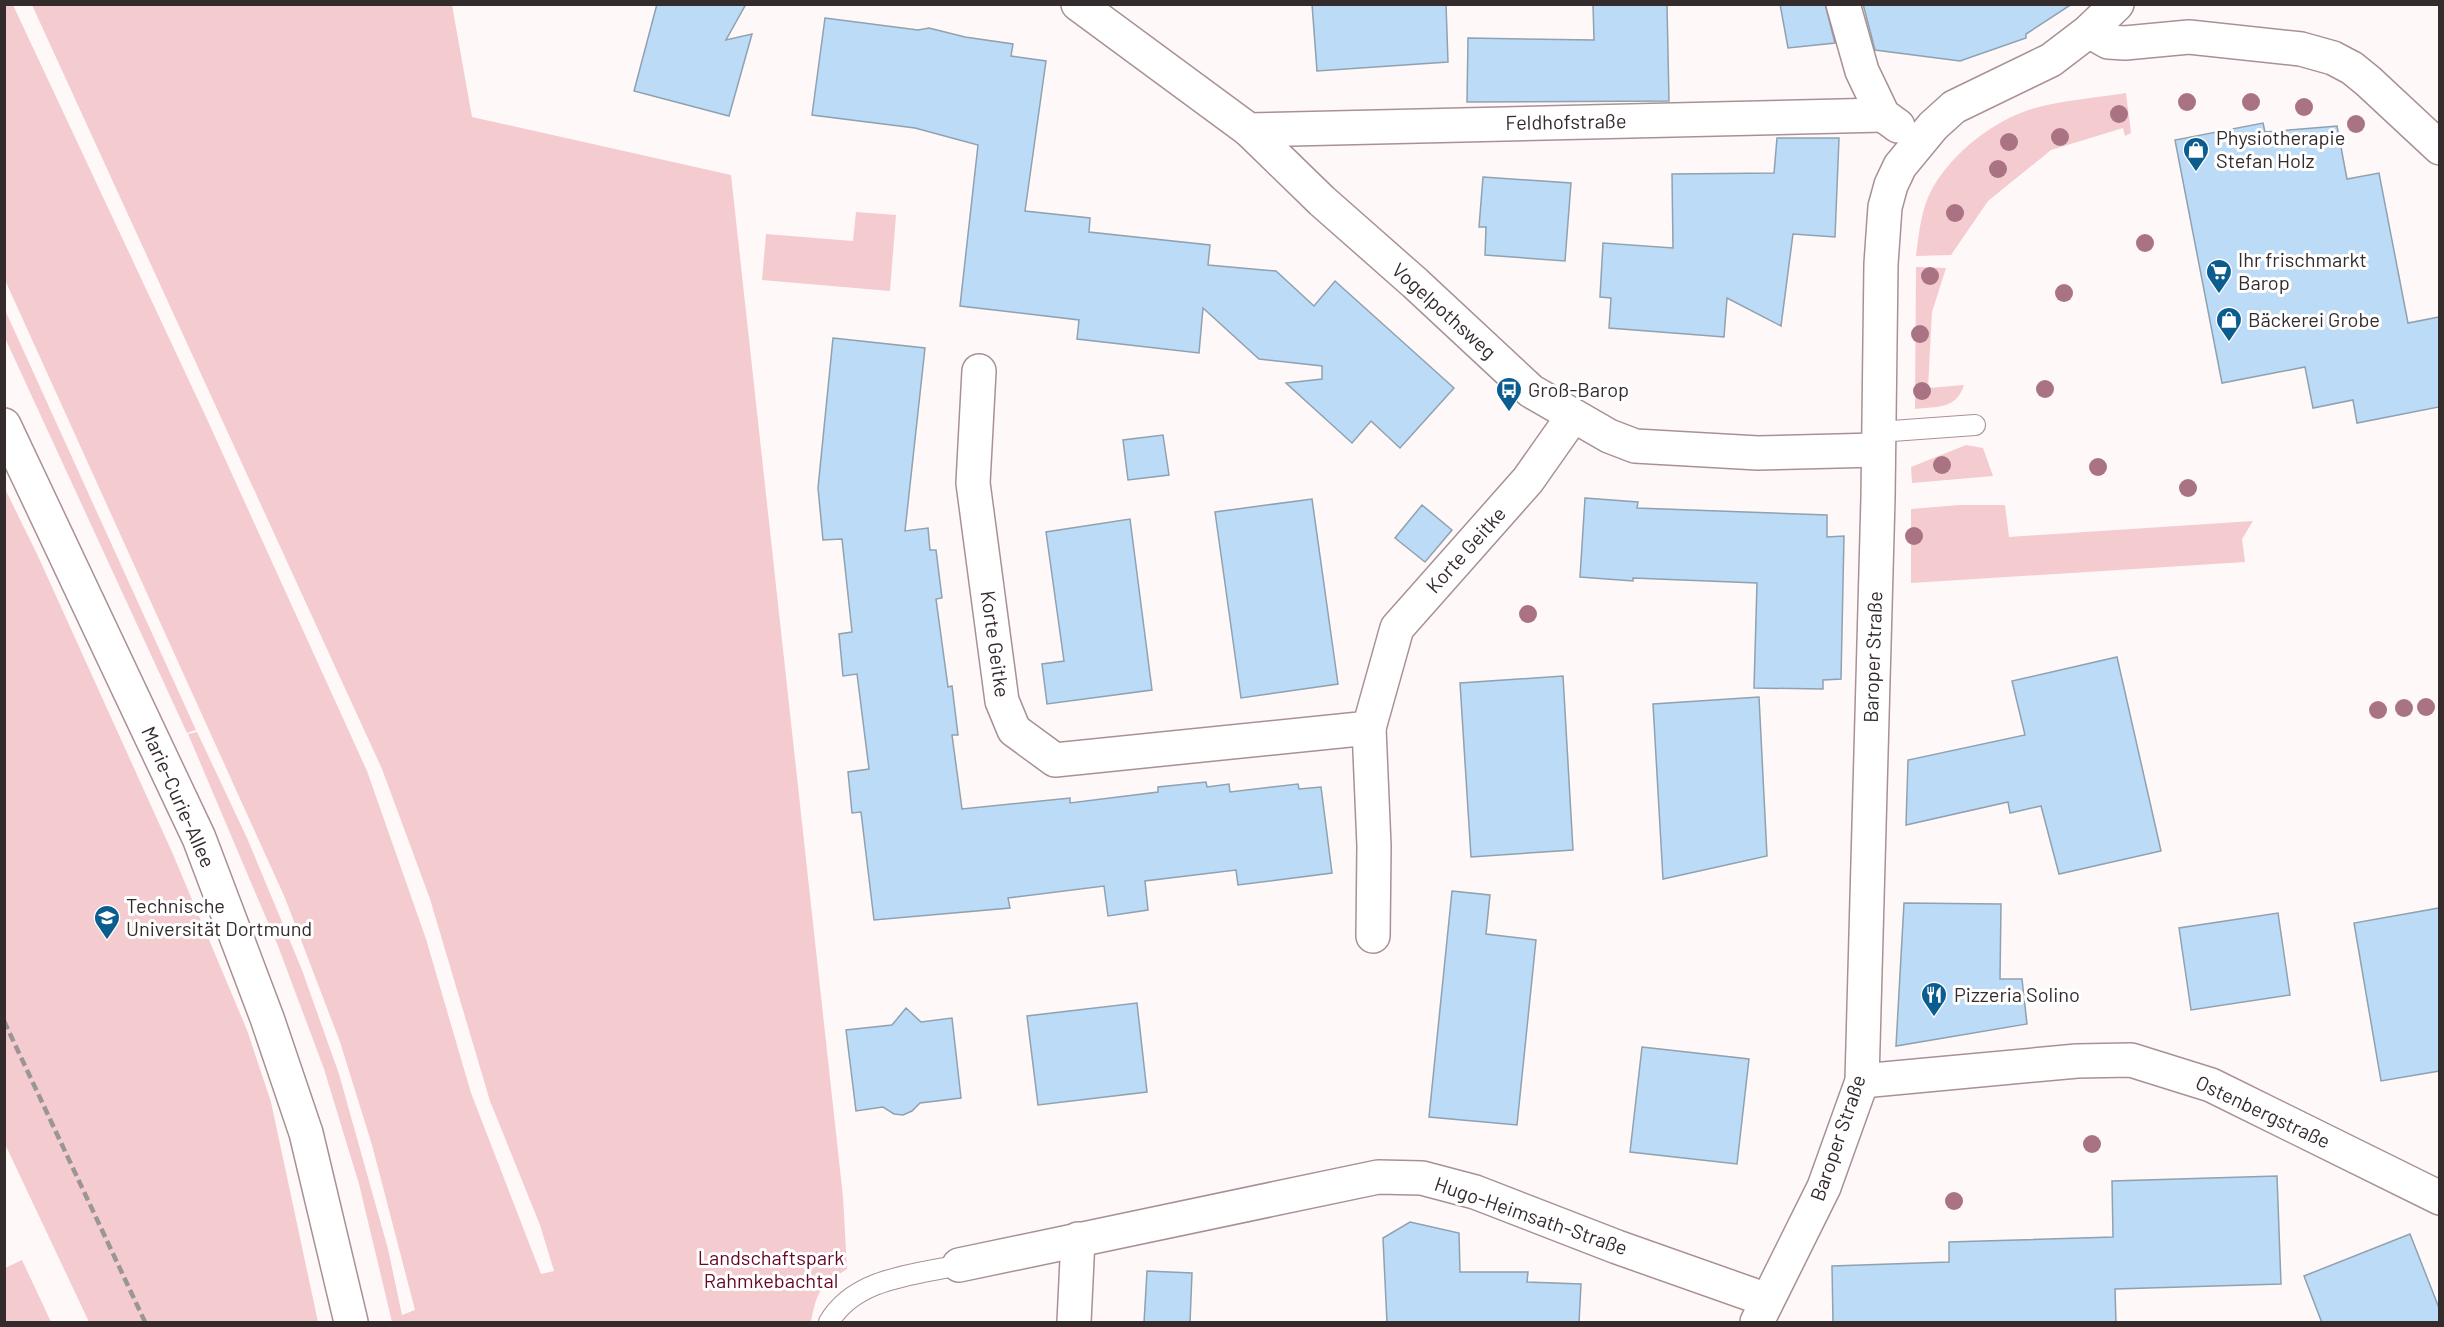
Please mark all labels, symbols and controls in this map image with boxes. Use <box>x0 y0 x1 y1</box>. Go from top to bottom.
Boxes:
street label: Feldhofstraße <box>1505 108 1627 134</box>
place label: Physiotherapie Stefan Holz <box>2216 125 2345 172</box>
shop icon: Physiotherapie Stefan Holz <box>2181 135 2211 173</box>
place label: Ihr frischmarkt Barop <box>2238 247 2367 294</box>
street label: Vogelpothsweg <box>1388 257 1502 363</box>
supermarket icon: Ihr frischmarkt Barop <box>2204 257 2234 295</box>
shop icon: Bäckerei Grobe <box>2214 305 2244 343</box>
place label: Bäckerei Grobe <box>2248 307 2380 331</box>
bus stop icon: Groß-Barop <box>1494 375 1524 413</box>
place label: Groß-Barop <box>1528 377 1629 401</box>
street label: Korte Geitke <box>1420 501 1510 597</box>
street label: Korte Geitke <box>977 589 1015 699</box>
street label: Baroper Straße <box>1858 591 1886 723</box>
street label: Marie-Curie-Allee <box>137 722 221 871</box>
place label: Technische Universität Dortmund <box>126 893 312 940</box>
school or university icon: Technische Universität Dortmund <box>92 903 122 941</box>
restaurant icon: Pizzeria Solino <box>1919 980 1949 1018</box>
place label: Pizzeria Solino <box>1954 982 2080 1006</box>
street label: Ostenbergstraße <box>2192 1069 2334 1153</box>
street label: Baroper Straße <box>1804 1071 1870 1204</box>
street label: Hugo-Heimsath-Straße <box>1432 1171 1631 1259</box>
park label: Landschaftspark Rahmkebachtal <box>698 1245 844 1292</box>

